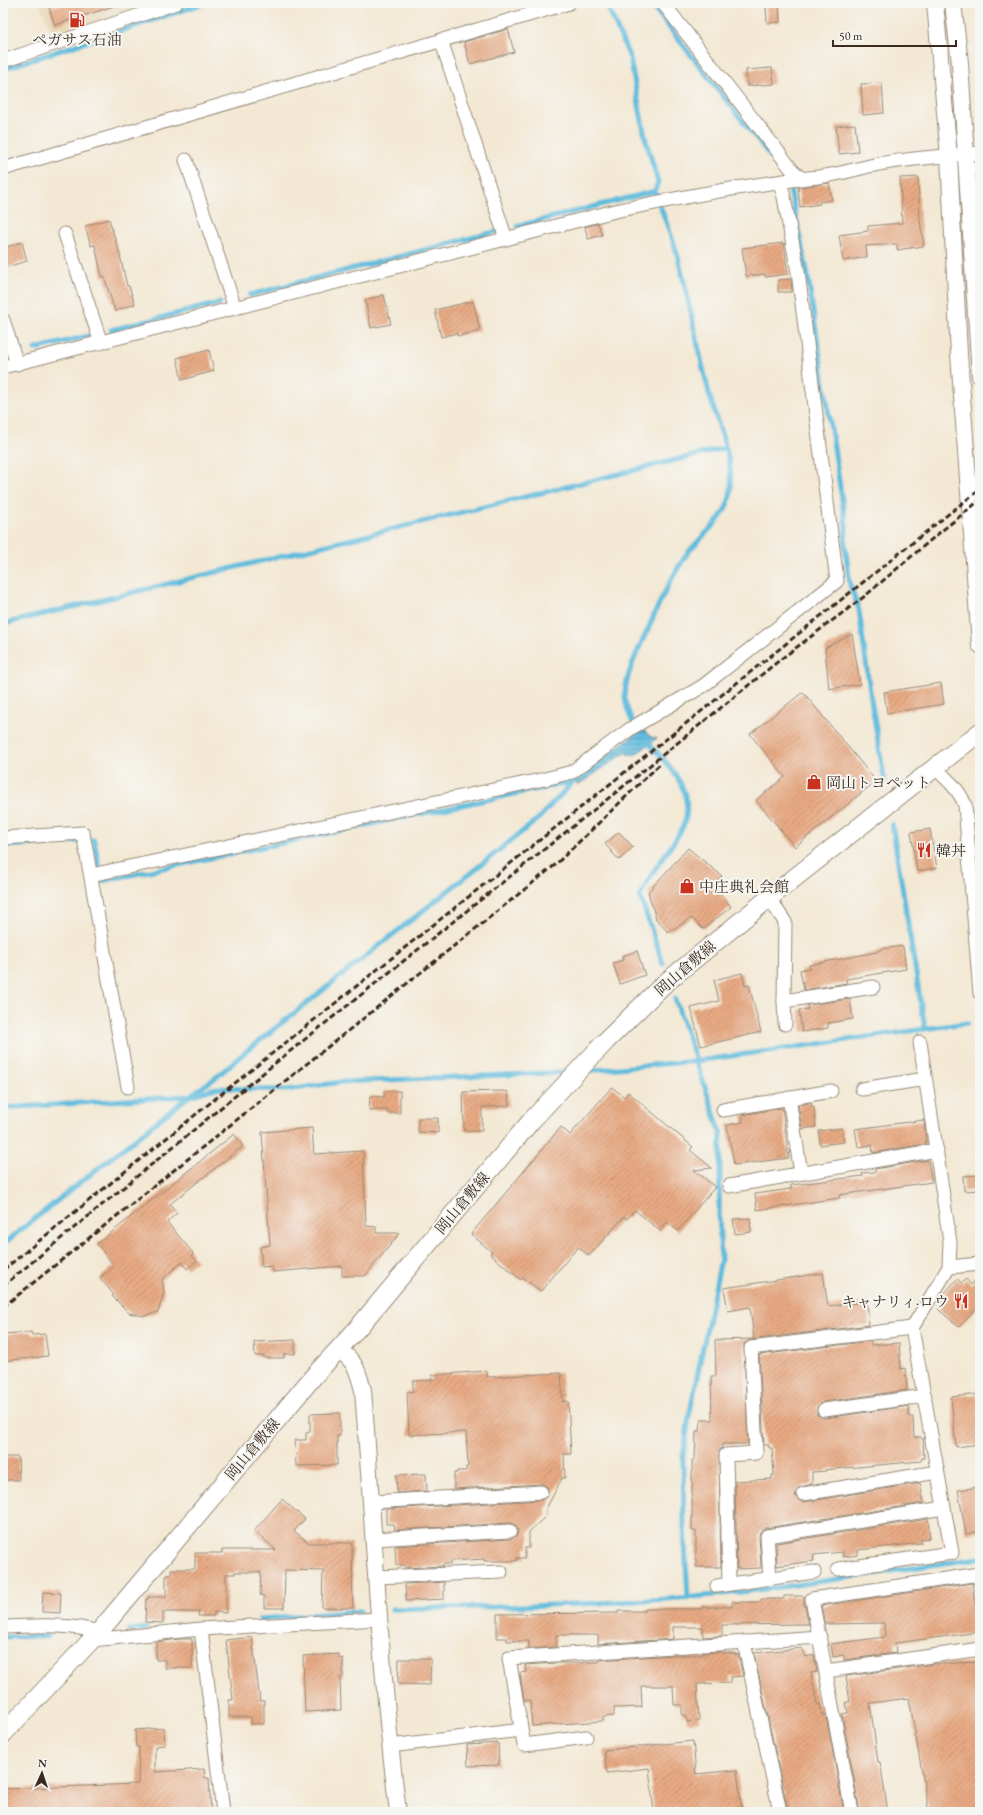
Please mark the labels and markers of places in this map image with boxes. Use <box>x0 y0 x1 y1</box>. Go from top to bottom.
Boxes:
fuel station icon: ペガサス石油 <box>68 11 86 29</box>
place label: ペガサス石油 <box>32 30 122 49</box>
shop icon: 岡山トヨペット <box>805 773 823 791</box>
place label: 岡山トヨペット <box>826 773 931 792</box>
restaurant icon: 韓丼 <box>915 841 933 859</box>
place label: 韓丼 <box>936 841 966 860</box>
shop icon: 中庄典礼会館 <box>678 877 696 895</box>
place label: 中庄典礼会館 <box>699 877 789 896</box>
place label: キャナリィ·ロウ <box>842 1292 949 1311</box>
restaurant icon: キャナリィ·ロウ <box>952 1292 970 1310</box>

